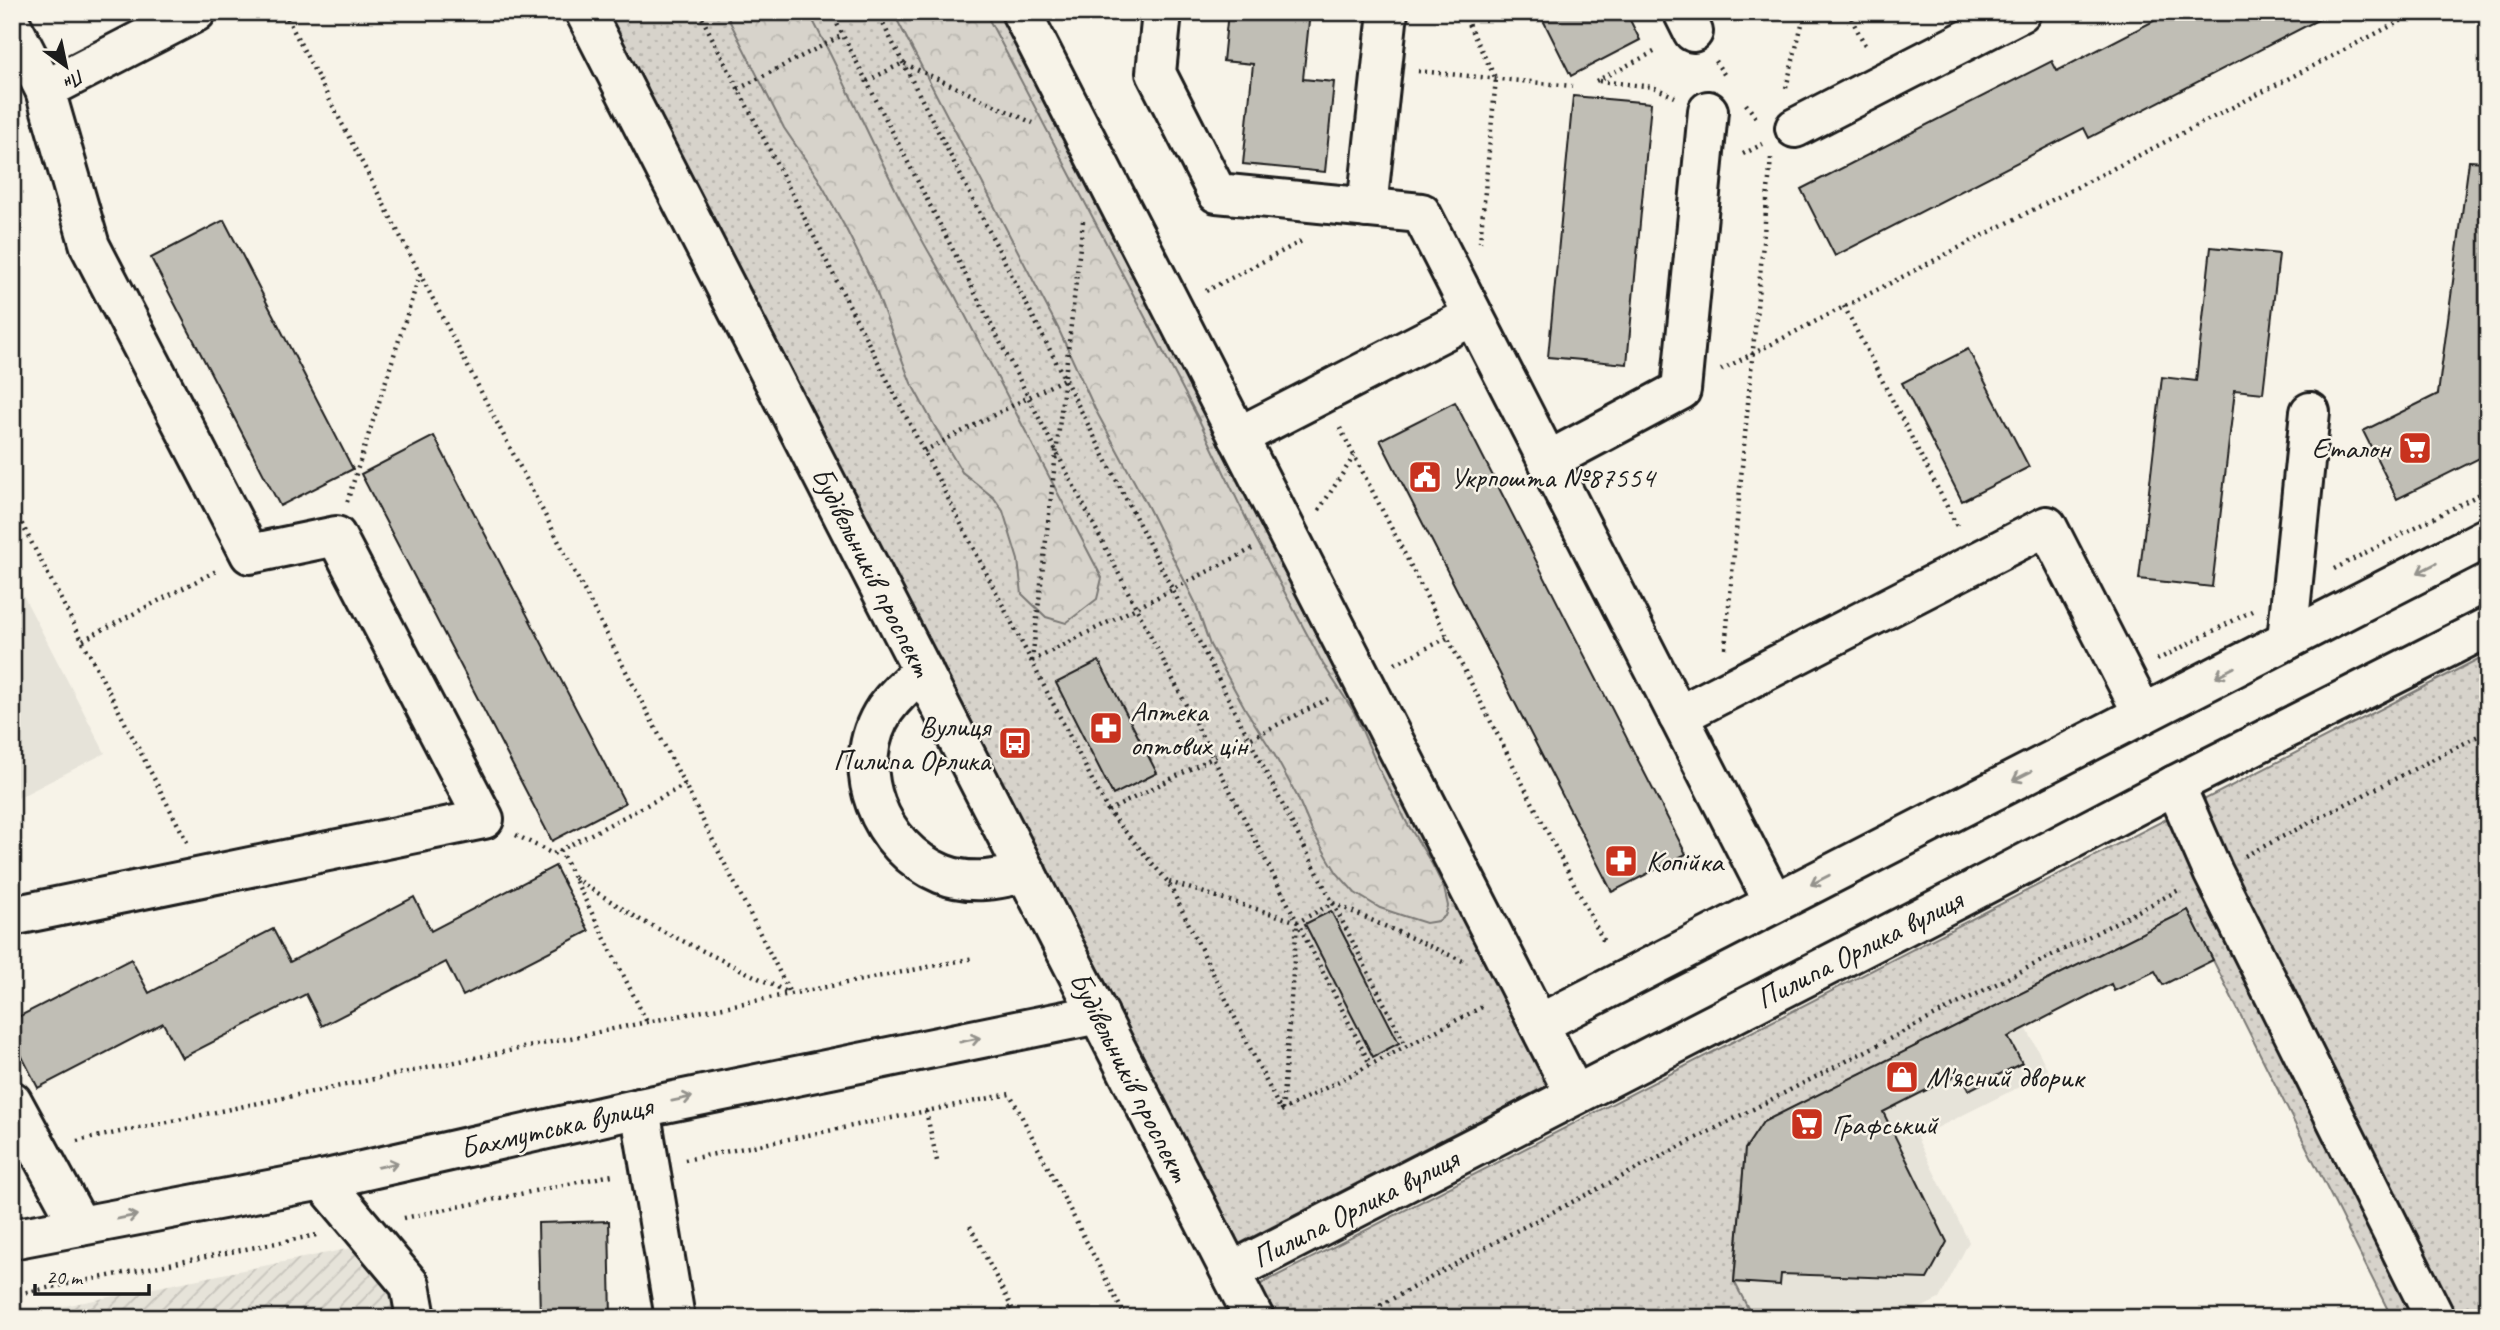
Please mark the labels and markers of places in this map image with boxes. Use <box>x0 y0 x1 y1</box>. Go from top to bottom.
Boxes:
place label: Еталон <box>2312 429 2393 467</box>
supermarket icon: Еталон <box>2396 429 2434 467</box>
public building icon: Укрпошта №87554 <box>1406 458 1444 496</box>
place label: Укрпошта №87554 <box>1450 458 1657 496</box>
place label: Аптека оптових цін <box>1130 692 1249 764</box>
place label: Вулиця Пилипа Орлика <box>833 707 993 779</box>
pharmacy icon: Аптека оптових цін <box>1087 709 1125 747</box>
bus stop icon: Вулиця Пилипа Орлика <box>996 724 1034 762</box>
pharmacy icon: Копійка <box>1602 842 1640 880</box>
place label: Копійка <box>1646 842 1725 880</box>
shop icon: М'ясний дворик <box>1883 1058 1921 1096</box>
place label: М'ясний дворик <box>1926 1058 2086 1096</box>
supermarket icon: Графський <box>1788 1105 1826 1143</box>
place label: Графський <box>1832 1105 1939 1143</box>

